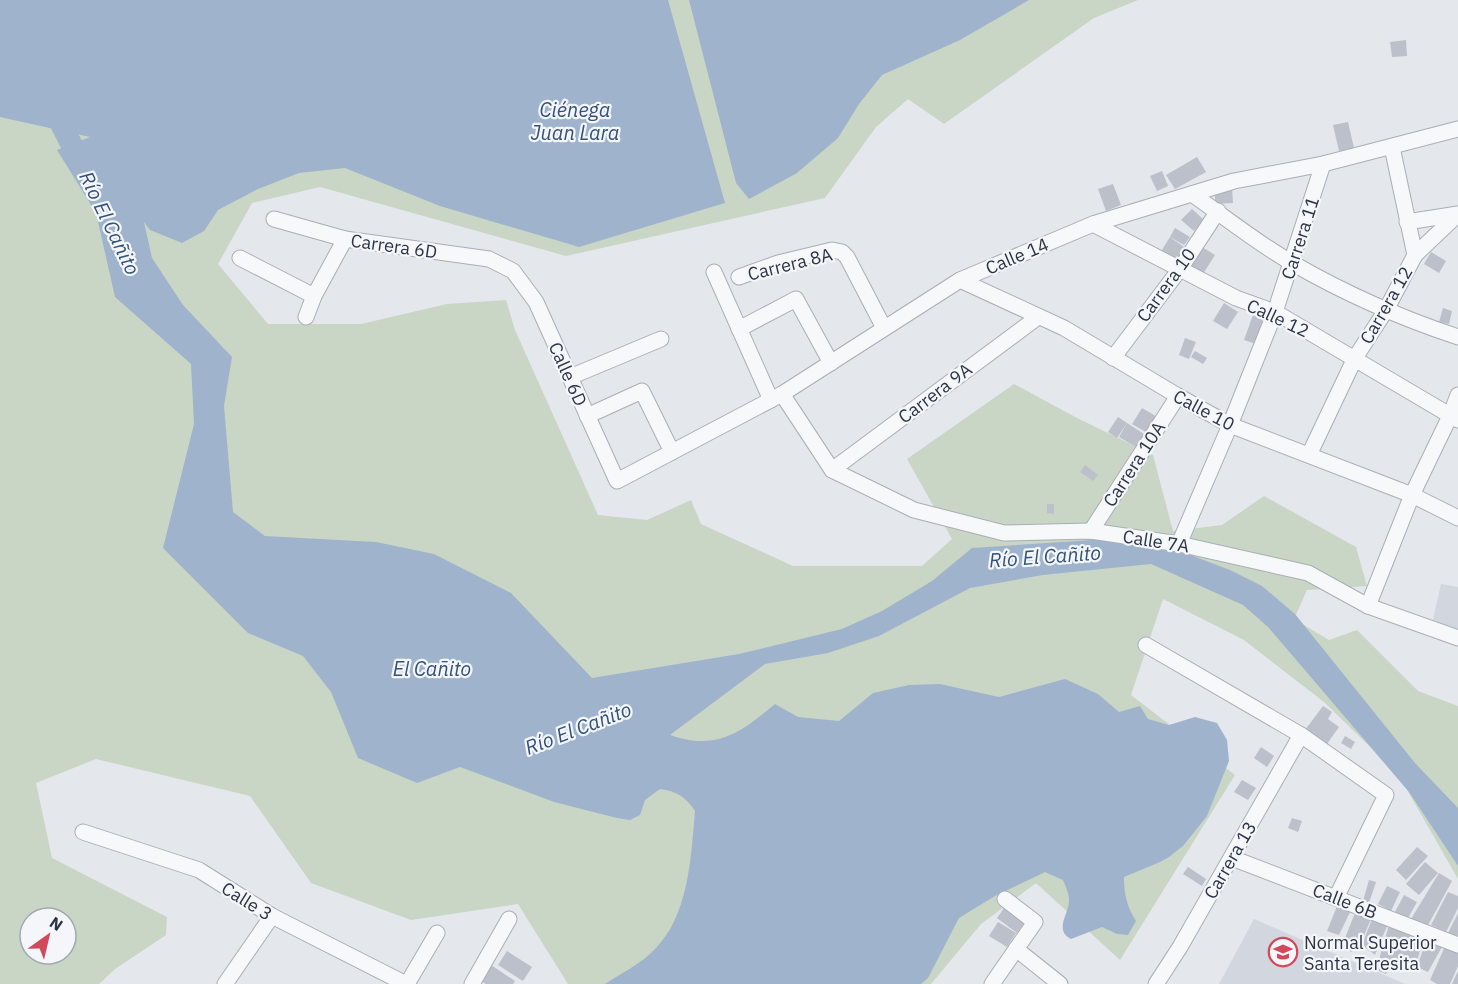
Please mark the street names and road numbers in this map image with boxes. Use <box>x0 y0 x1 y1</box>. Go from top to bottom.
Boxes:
street label: Carrera 11 <box>1276 194 1324 282</box>
street label: Carrera 6D <box>349 229 439 263</box>
street label: Calle 14 <box>982 232 1052 280</box>
street label: Carrera 8A <box>745 242 835 286</box>
street label: Carrera 10 <box>1131 244 1201 326</box>
street label: Carrera 12 <box>1355 262 1417 348</box>
street label: Calle 12 <box>1243 294 1313 342</box>
street label: Calle 6D <box>544 338 592 410</box>
street label: Carrera 9A <box>894 358 977 428</box>
street label: Calle 10 <box>1169 384 1239 436</box>
street label: Carrera 10A <box>1098 417 1170 511</box>
street label: Calle 7A <box>1121 524 1191 558</box>
street label: Carrera 13 <box>1199 817 1261 903</box>
street label: Calle 3 <box>217 877 277 925</box>
street label: Calle 6B <box>1310 878 1380 924</box>

